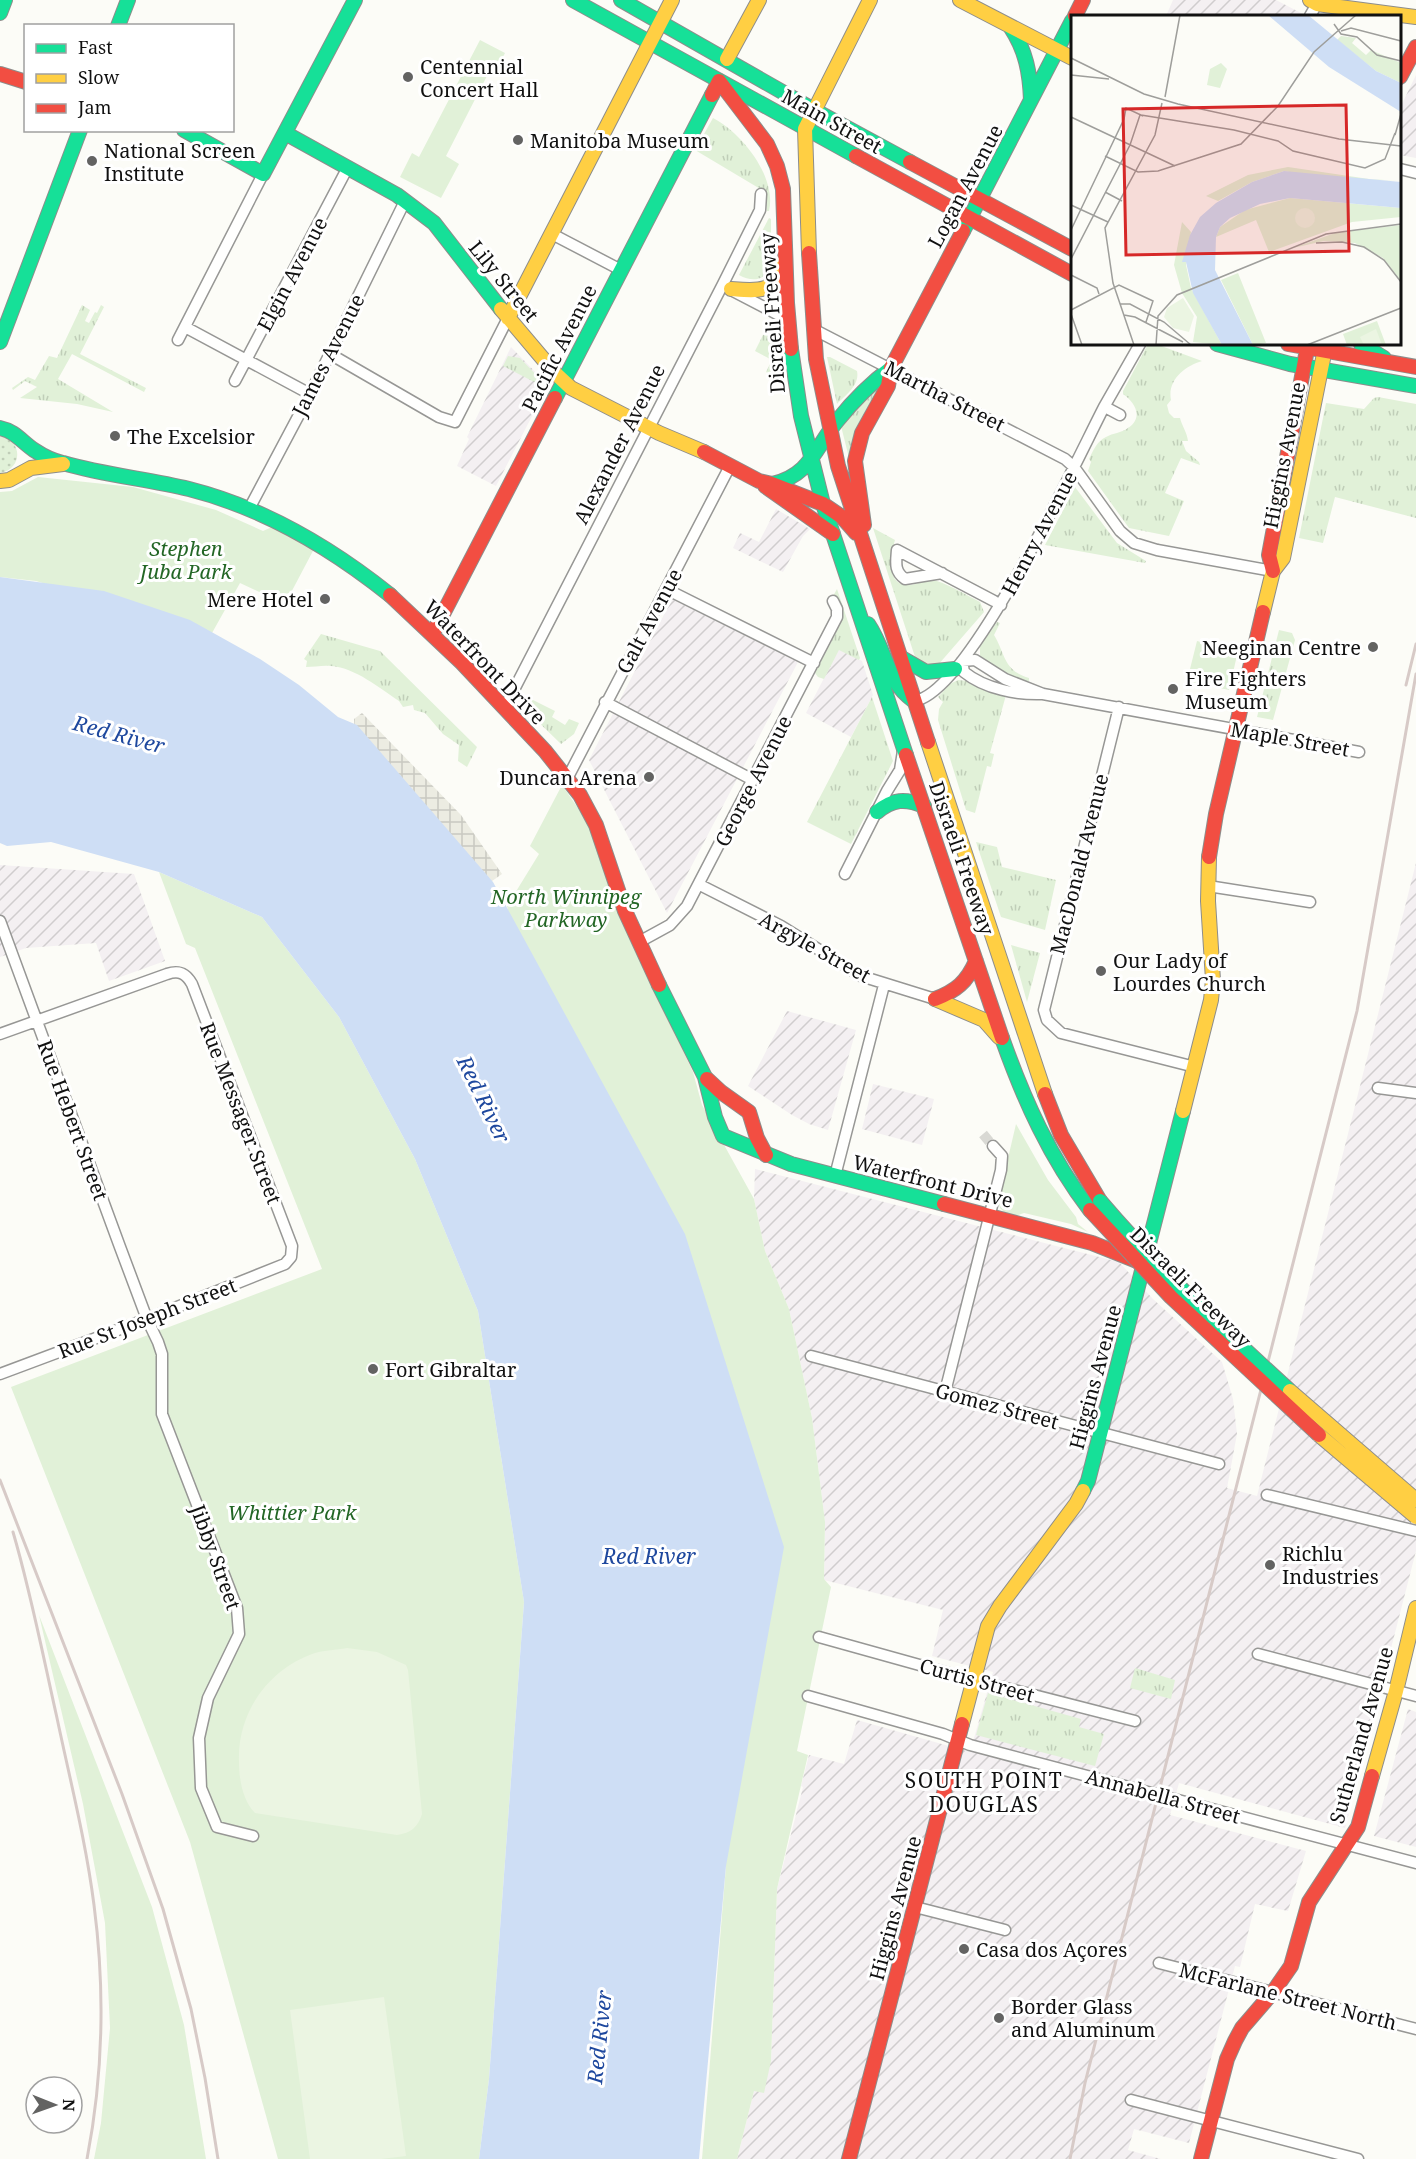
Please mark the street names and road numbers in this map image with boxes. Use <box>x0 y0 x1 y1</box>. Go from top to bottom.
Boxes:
street label: Main Street <box>777 82 887 160</box>
street label: Logan Avenue <box>921 120 1009 252</box>
street label: Elgin Avenue <box>251 212 333 336</box>
street label: Disraeli Freeway <box>753 231 791 394</box>
street label: Lily Street <box>463 235 545 327</box>
street label: Pacific Avenue <box>515 280 603 416</box>
street label: James Avenue <box>285 289 370 422</box>
street label: Martha Street <box>880 354 1010 438</box>
street label: Alexander Avenue <box>567 360 671 528</box>
street label: Higgins Avenue <box>1257 379 1311 531</box>
street label: Henry Avenue <box>995 466 1083 600</box>
street label: Galt Avenue <box>610 564 688 678</box>
street label: Waterfront Drive <box>418 594 552 730</box>
street label: George Avenue <box>708 711 798 851</box>
street label: Maple Street <box>1228 715 1352 763</box>
street label: MacDonald Avenue <box>1043 771 1115 957</box>
street label: Disraeli Freeway <box>923 778 1001 939</box>
street label: Argyle Street <box>754 905 876 989</box>
street label: Rue Messager Street <box>194 1018 288 1208</box>
street label: Rue Hebert Street <box>31 1036 115 1204</box>
street label: Waterfront Drive <box>850 1148 1016 1214</box>
street label: Disraeli Freeway <box>1125 1221 1258 1354</box>
street label: Rue St Joseph Street <box>54 1271 240 1365</box>
street label: Higgins Avenue <box>1063 1302 1127 1452</box>
street label: Gomez Street <box>932 1377 1062 1435</box>
street label: Jibby Street <box>184 1500 247 1613</box>
street label: Sutherland Avenue <box>1323 1643 1399 1827</box>
street label: Curtis Street <box>917 1652 1037 1708</box>
street label: Annabella Street <box>1083 1762 1243 1830</box>
street label: Higgins Avenue <box>863 1833 927 1983</box>
street label: McFarlane Street North <box>1176 1956 1400 2036</box>

